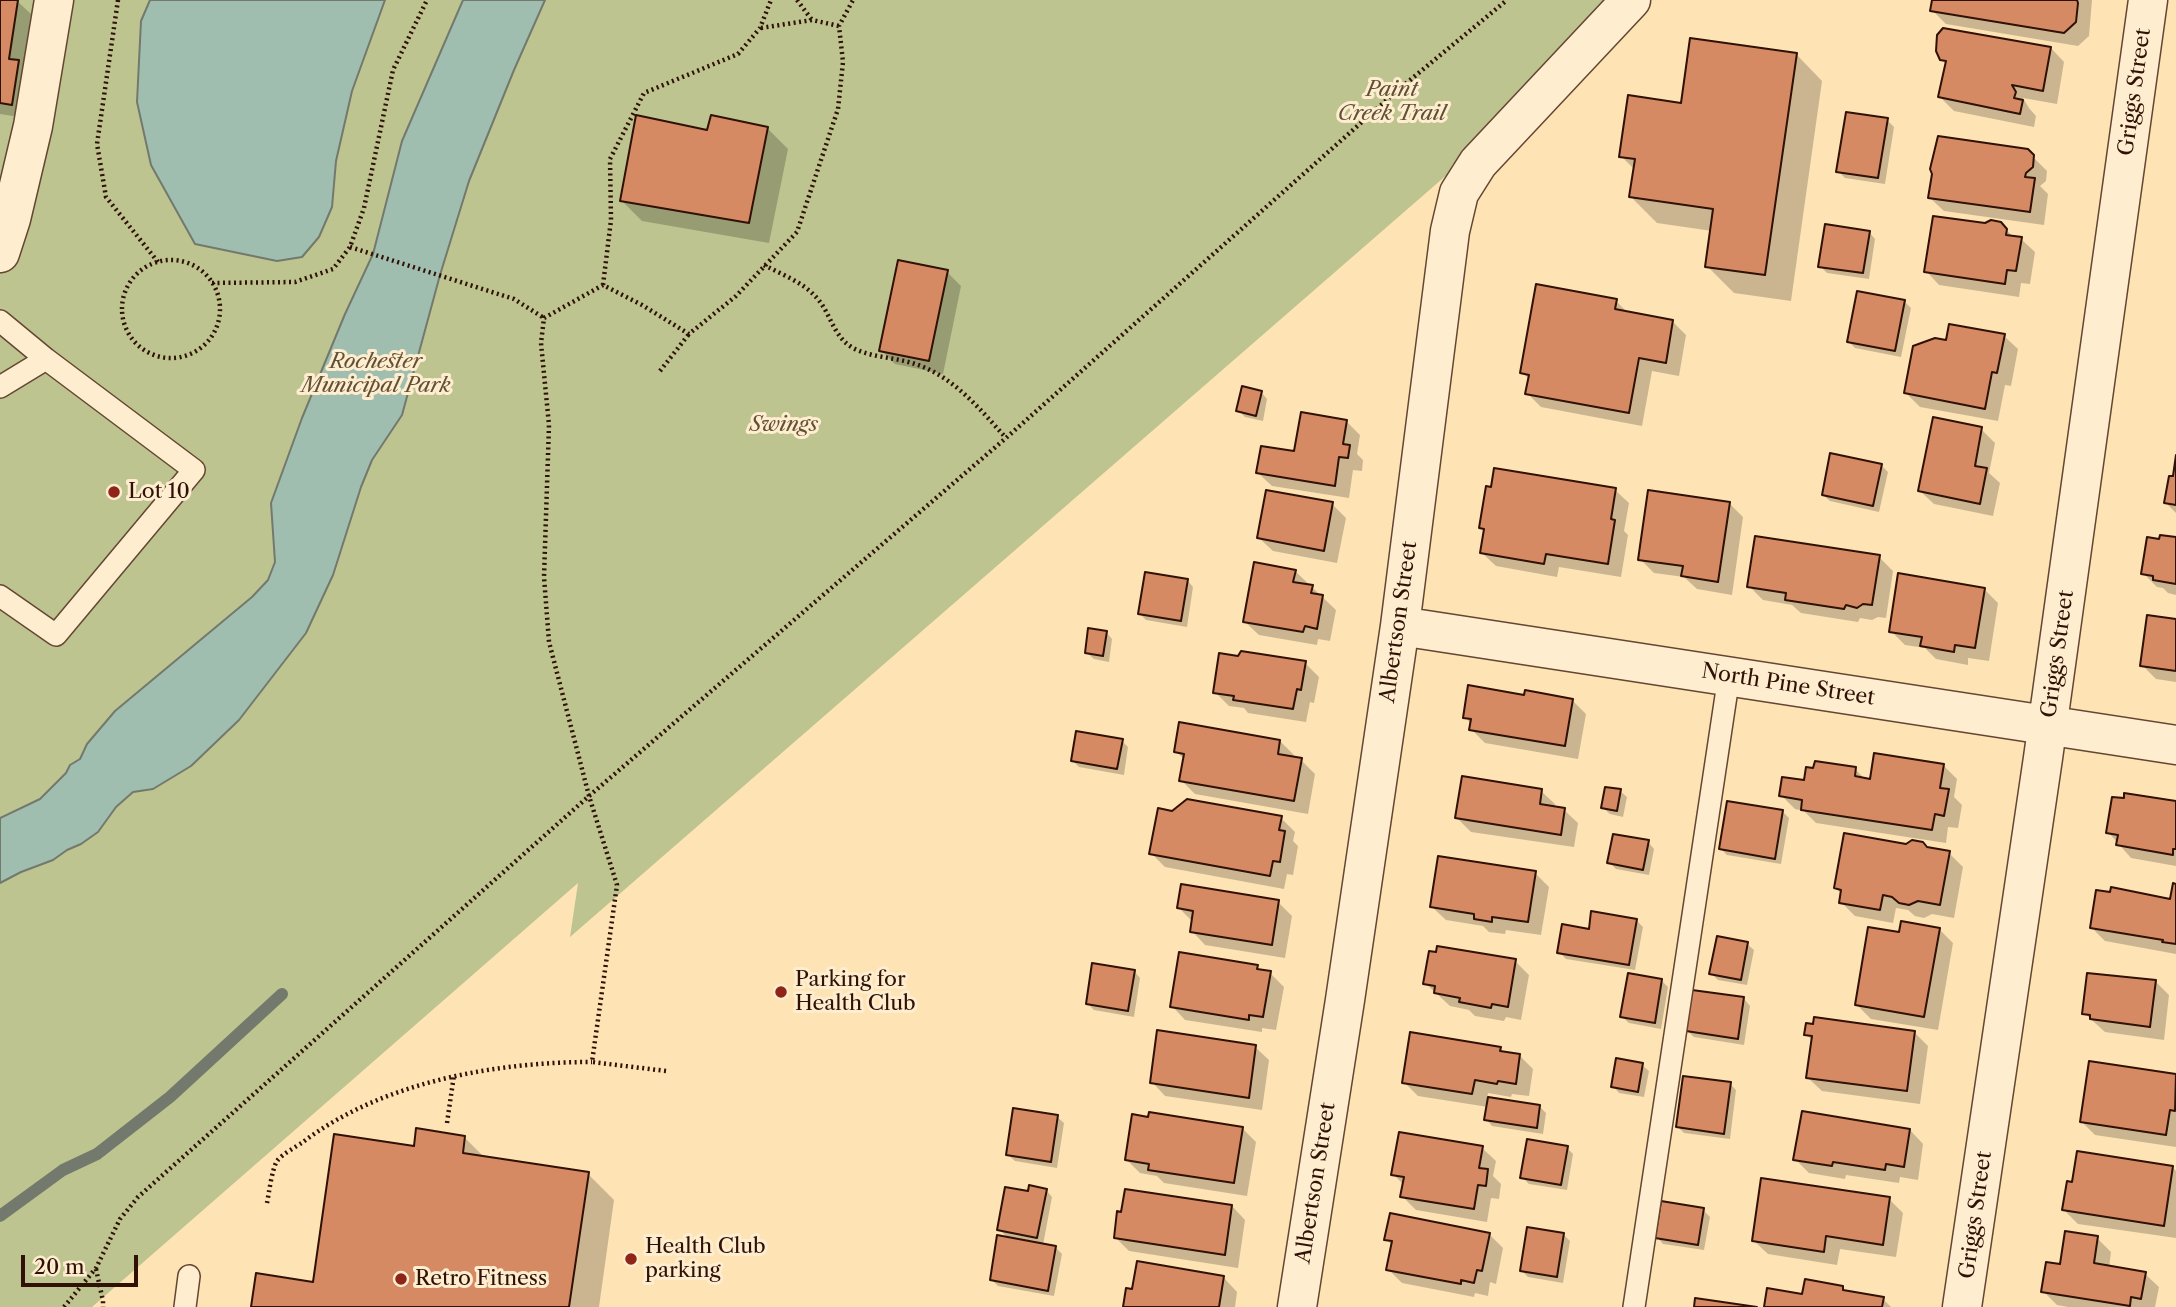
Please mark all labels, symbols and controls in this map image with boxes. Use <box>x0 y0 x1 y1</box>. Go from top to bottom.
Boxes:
street label: Griggs Street <box>2114 27 2156 157</box>
park label: Paint Creek Trail <box>1338 77 1446 127</box>
park label: Rochester Municipal Park <box>301 349 451 399</box>
park label: Swings <box>750 412 818 438</box>
place label: Lot 10 <box>128 479 190 505</box>
marker: Lot 10 <box>106 484 122 500</box>
street label: Albertson Street <box>1375 540 1423 704</box>
street label: Griggs Street <box>2037 589 2079 719</box>
street label: North Pine Street <box>1700 659 1876 711</box>
place label: Parking for Health Club <box>795 967 916 1017</box>
marker: Parking for Health Club <box>773 984 789 1000</box>
street label: Albertson Street <box>1291 1101 1341 1265</box>
street label: Griggs Street <box>1955 1150 1997 1280</box>
place label: Health Club parking <box>645 1234 766 1284</box>
scale bar <box>24 1240 142 1284</box>
marker: Health Club parking <box>623 1251 639 1267</box>
text: 20 m <box>34 1254 85 1279</box>
place label: Retro Fitness <box>415 1266 547 1292</box>
marker: Retro Fitness <box>393 1271 409 1287</box>

